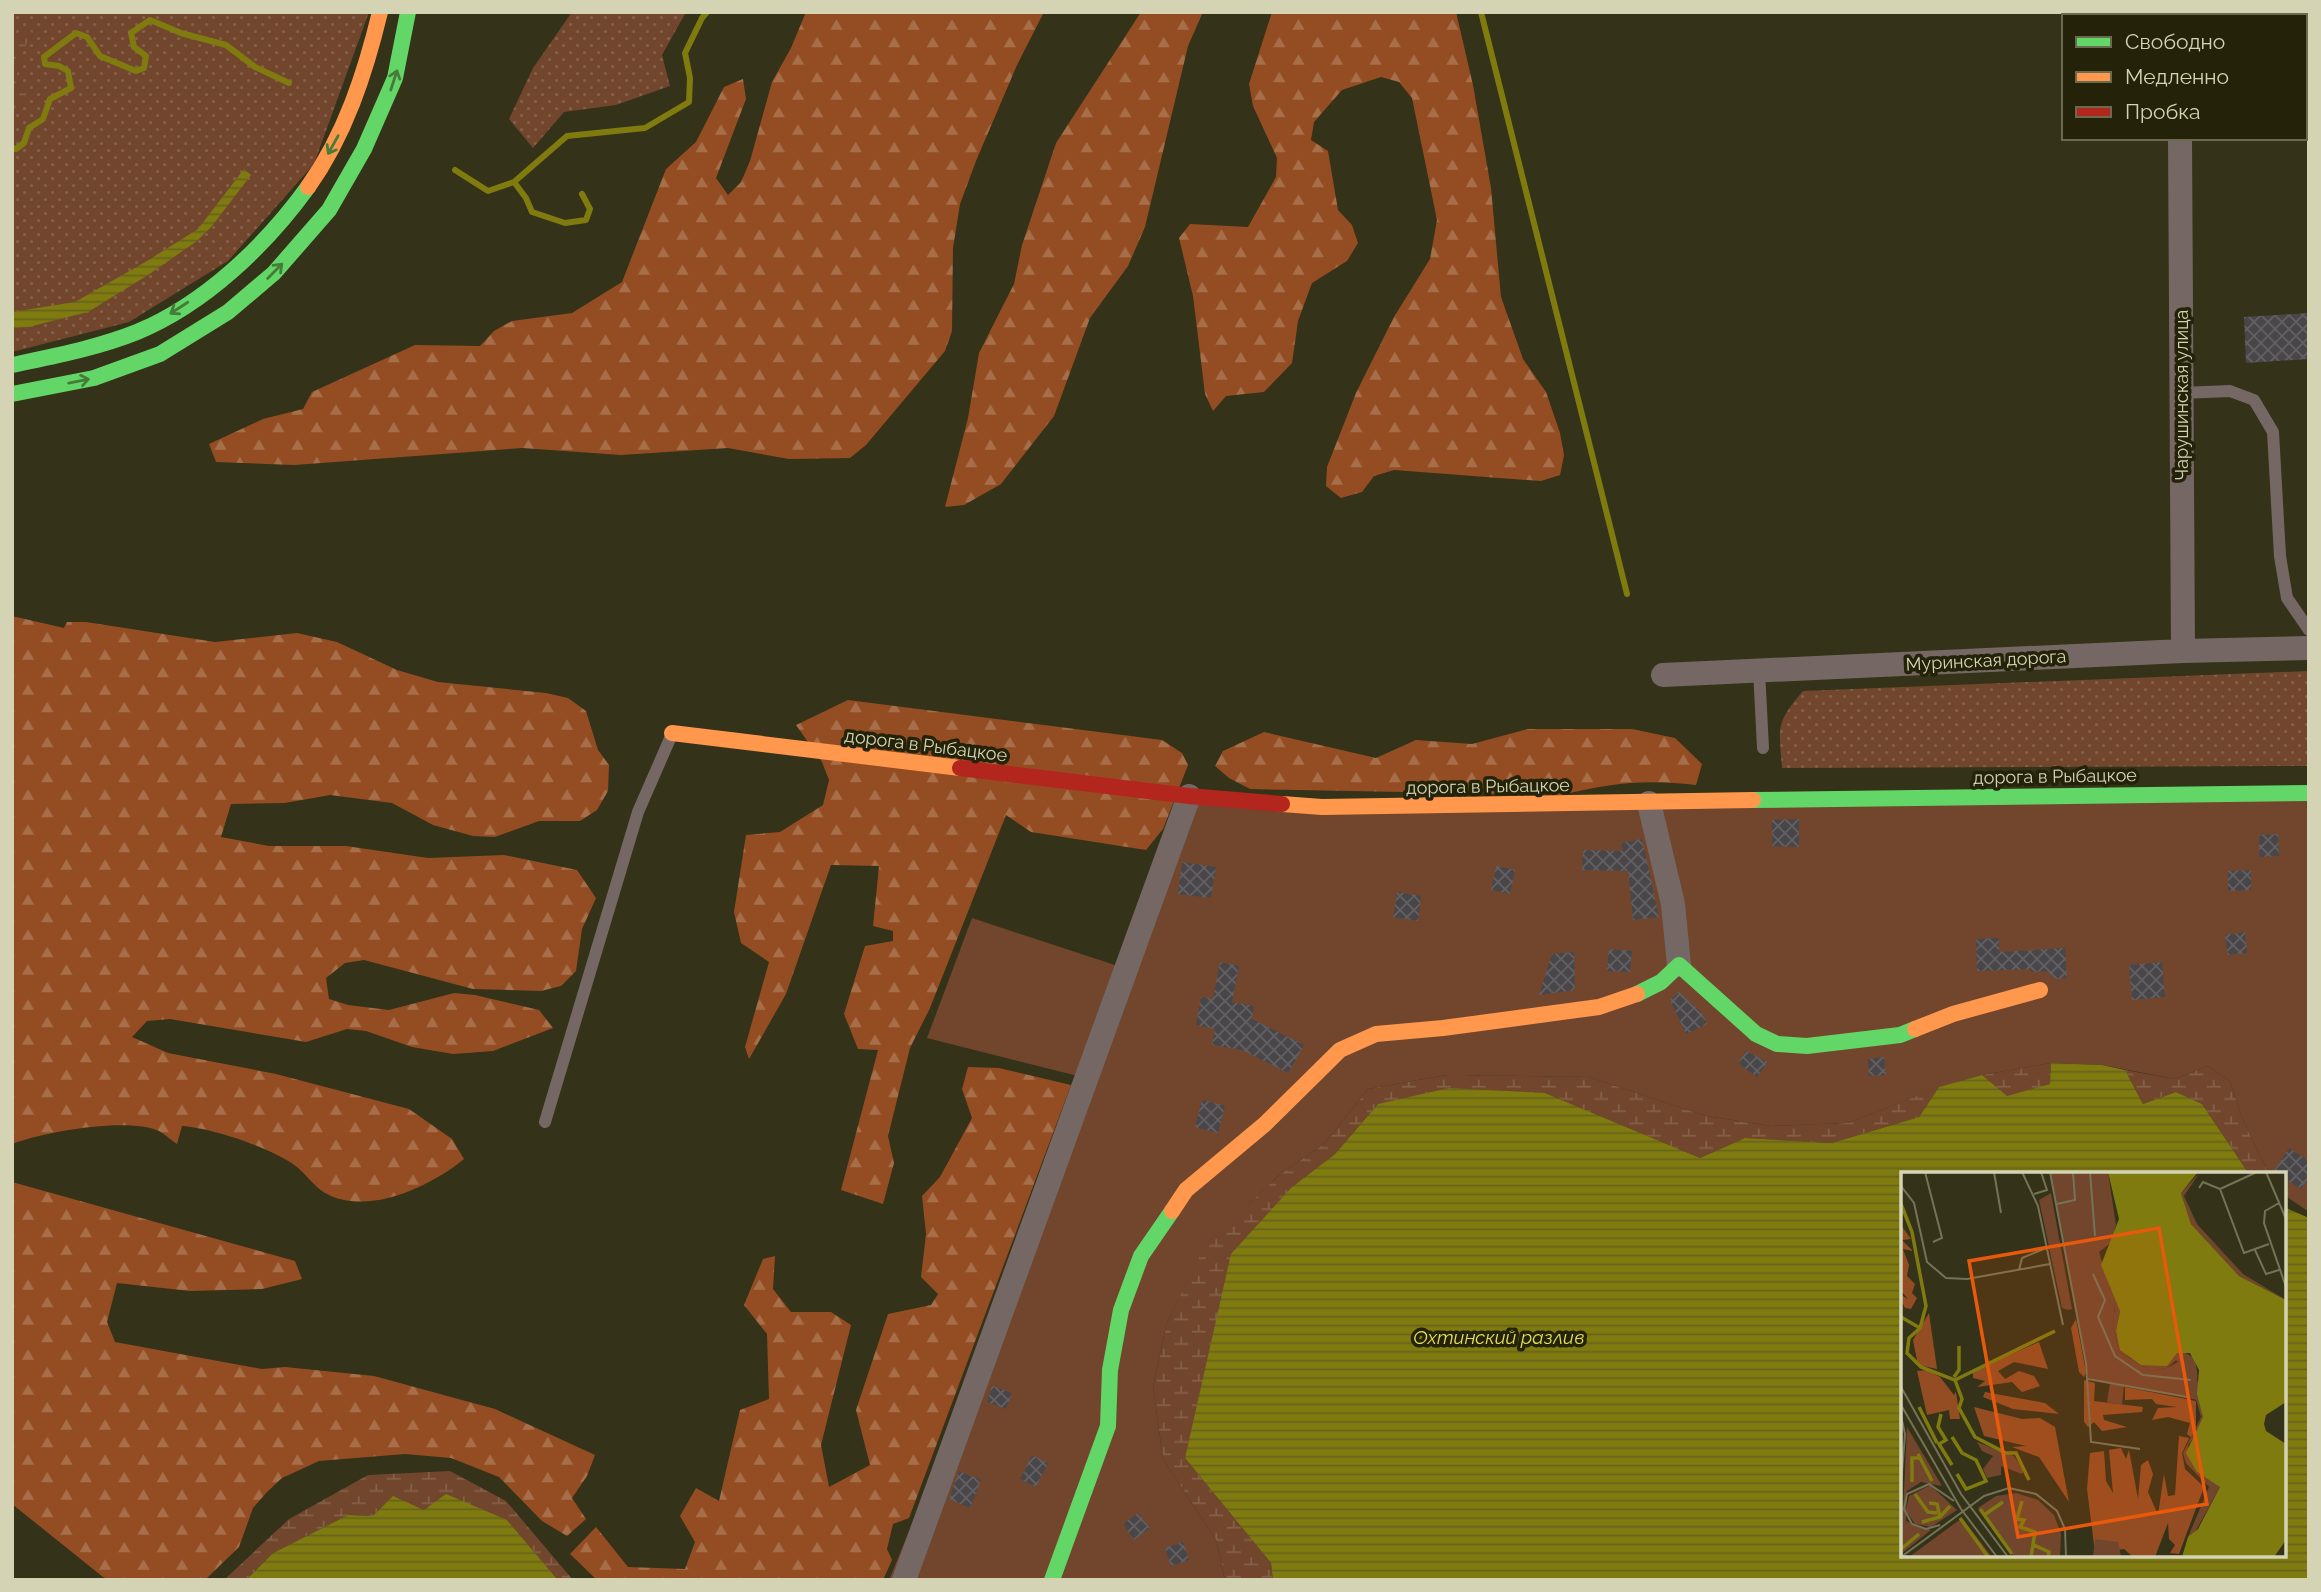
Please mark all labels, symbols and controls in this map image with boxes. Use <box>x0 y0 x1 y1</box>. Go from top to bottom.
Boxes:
legend <box>2062 14 2307 140</box>
text: Свободно <box>2125 29 2225 54</box>
text: Медленно <box>2125 64 2229 89</box>
one-way arrow <box>388 69 401 91</box>
text: Пробка <box>2125 99 2201 124</box>
one-way arrow <box>326 134 339 155</box>
one-way arrow <box>266 263 283 280</box>
one-way arrow <box>170 302 190 316</box>
street label: Чарушинская улица <box>2171 310 2192 480</box>
one-way arrow <box>67 374 90 387</box>
street label: Муринская дорога <box>1905 645 2067 675</box>
street label: дорога в Рыбацкое <box>844 725 1009 765</box>
street label: дорога в Рыбацкое <box>1973 764 2137 788</box>
street label: дорога в Рыбацкое <box>1406 774 1570 798</box>
inset map <box>1901 1172 2286 1557</box>
water label: Охтинский разлив <box>1413 1326 1585 1348</box>

